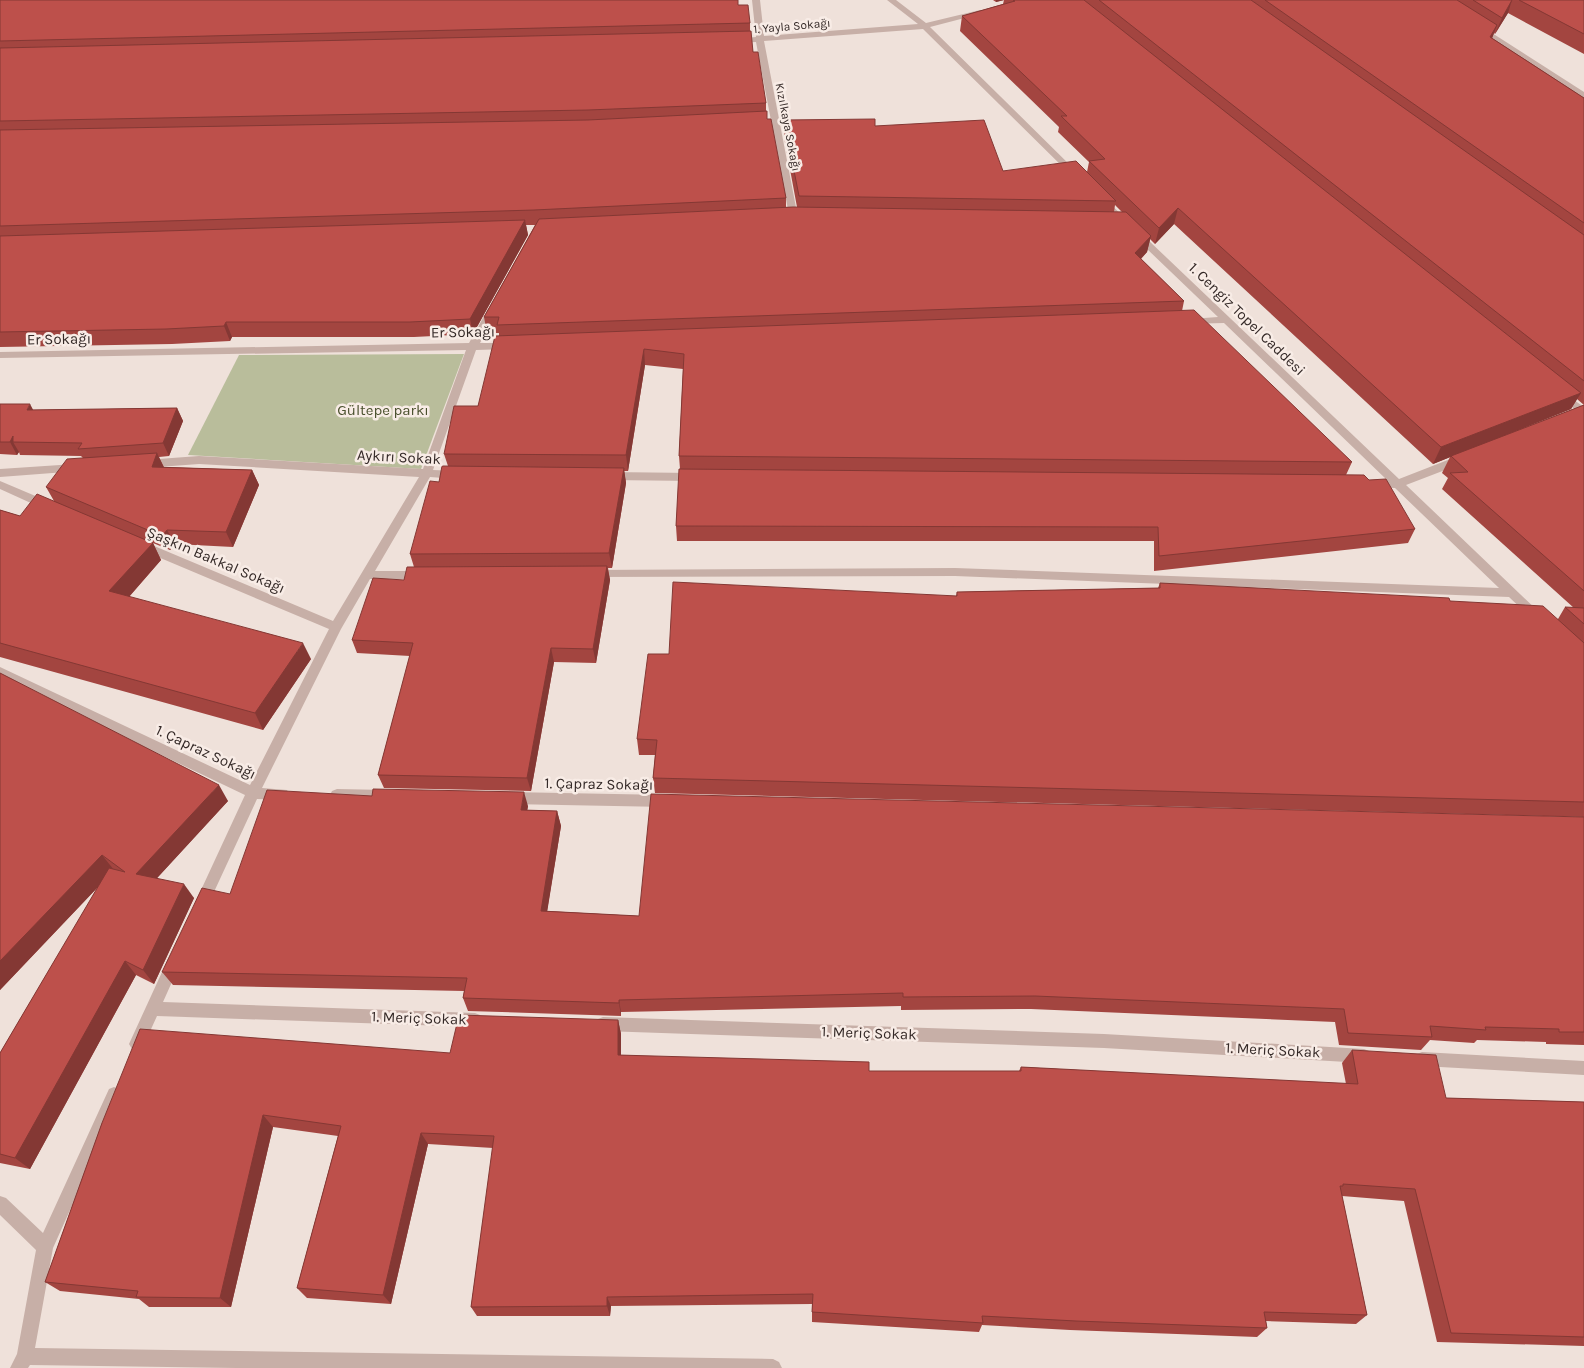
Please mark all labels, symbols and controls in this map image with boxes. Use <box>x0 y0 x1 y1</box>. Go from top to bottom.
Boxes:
street label: 1. Yayla Sokağı <box>753 16 831 36</box>
street label: Kızılkaya Sokağı <box>773 82 803 172</box>
street label: 1. Cengiz Topel Caddesi <box>1185 259 1309 379</box>
street label: Er Sokağı <box>431 322 495 342</box>
street label: Er Sokağı <box>27 329 91 349</box>
park label: Gültepe parkı <box>337 401 429 419</box>
street label: Aykırı Sokak <box>357 446 441 468</box>
street label: Şaşkın Bakkal Sokağı <box>144 523 288 597</box>
street label: 1. Çapraz Sokağı <box>153 721 259 783</box>
street label: 1. Çapraz Sokağı <box>544 774 654 794</box>
street label: 1. Meriç Sokak <box>371 1007 467 1029</box>
street label: 1. Meriç Sokak <box>821 1022 917 1044</box>
street label: 1. Meriç Sokak <box>1225 1039 1321 1061</box>

